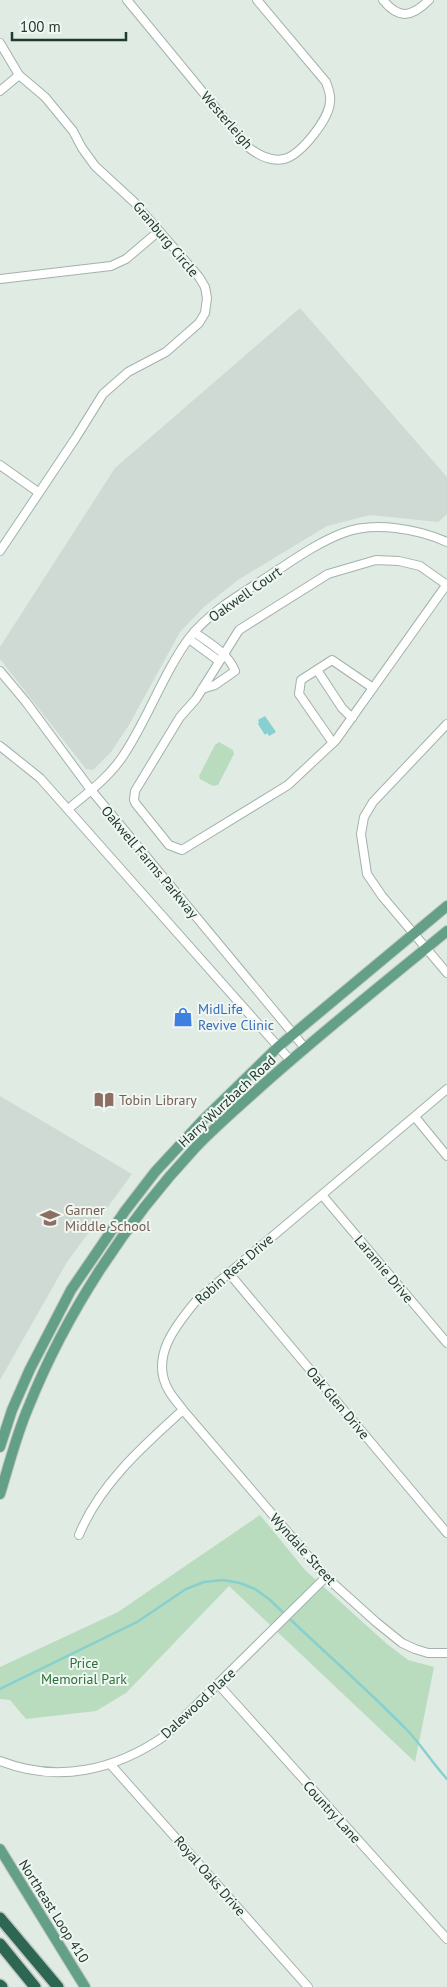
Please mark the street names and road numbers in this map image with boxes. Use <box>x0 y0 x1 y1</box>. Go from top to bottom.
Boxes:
street label: Westerleigh <box>197 87 257 153</box>
street label: Granburg Circle <box>129 198 203 280</box>
street label: Oakwell Court <box>205 562 285 626</box>
street label: Oakwell Farms Parkway <box>98 802 203 922</box>
street label: Harry Wurzbach Road <box>174 1051 280 1151</box>
street label: Robin Rest Drive <box>191 1230 277 1308</box>
street label: Laramie Drive <box>350 1231 418 1307</box>
street label: Oak Glen Drive <box>302 1363 374 1443</box>
street label: Wyndale Street <box>266 1509 340 1589</box>
street label: Dalewood Place <box>157 1664 239 1742</box>
street label: Country Lane <box>299 1777 365 1847</box>
street label: Royal Oaks Drive <box>170 1832 250 1920</box>
street label: Northeast Loop 410 <box>15 1856 93 1966</box>

